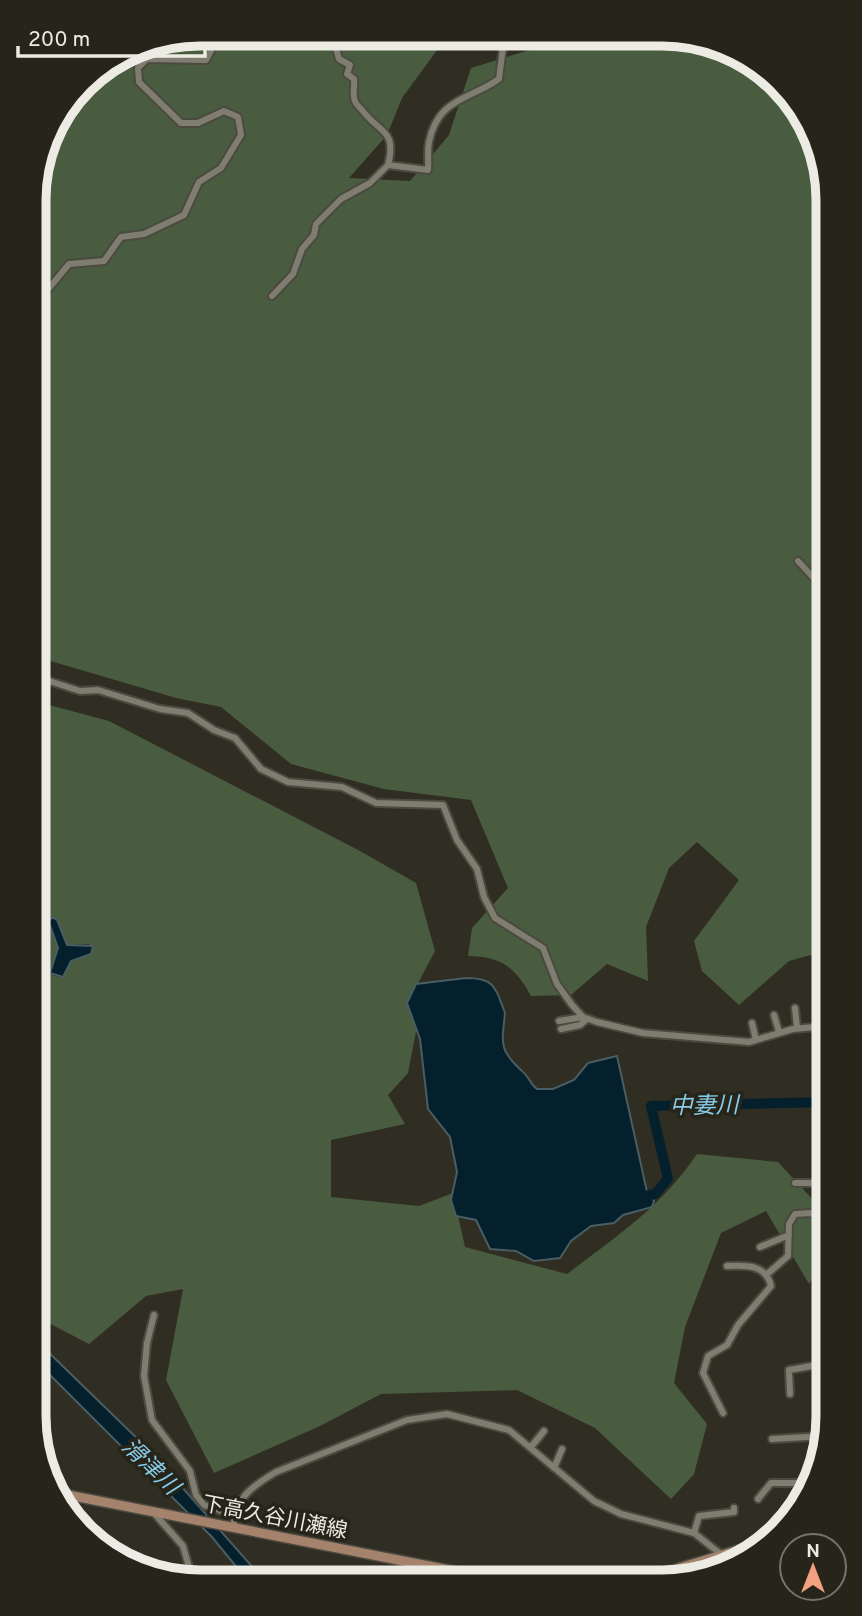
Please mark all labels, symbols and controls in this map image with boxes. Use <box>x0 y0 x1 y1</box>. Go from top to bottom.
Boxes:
scale bar <box>18 14 205 58</box>
text: 200 m <box>28 27 90 54</box>
water label: 中妻川 <box>669 1092 742 1123</box>
water label: 滑津川 <box>114 1433 186 1504</box>
street label: 下高久谷川瀬線 <box>200 1491 349 1546</box>
north arrow <box>778 1532 848 1602</box>
text: N <box>806 1540 820 1564</box>

